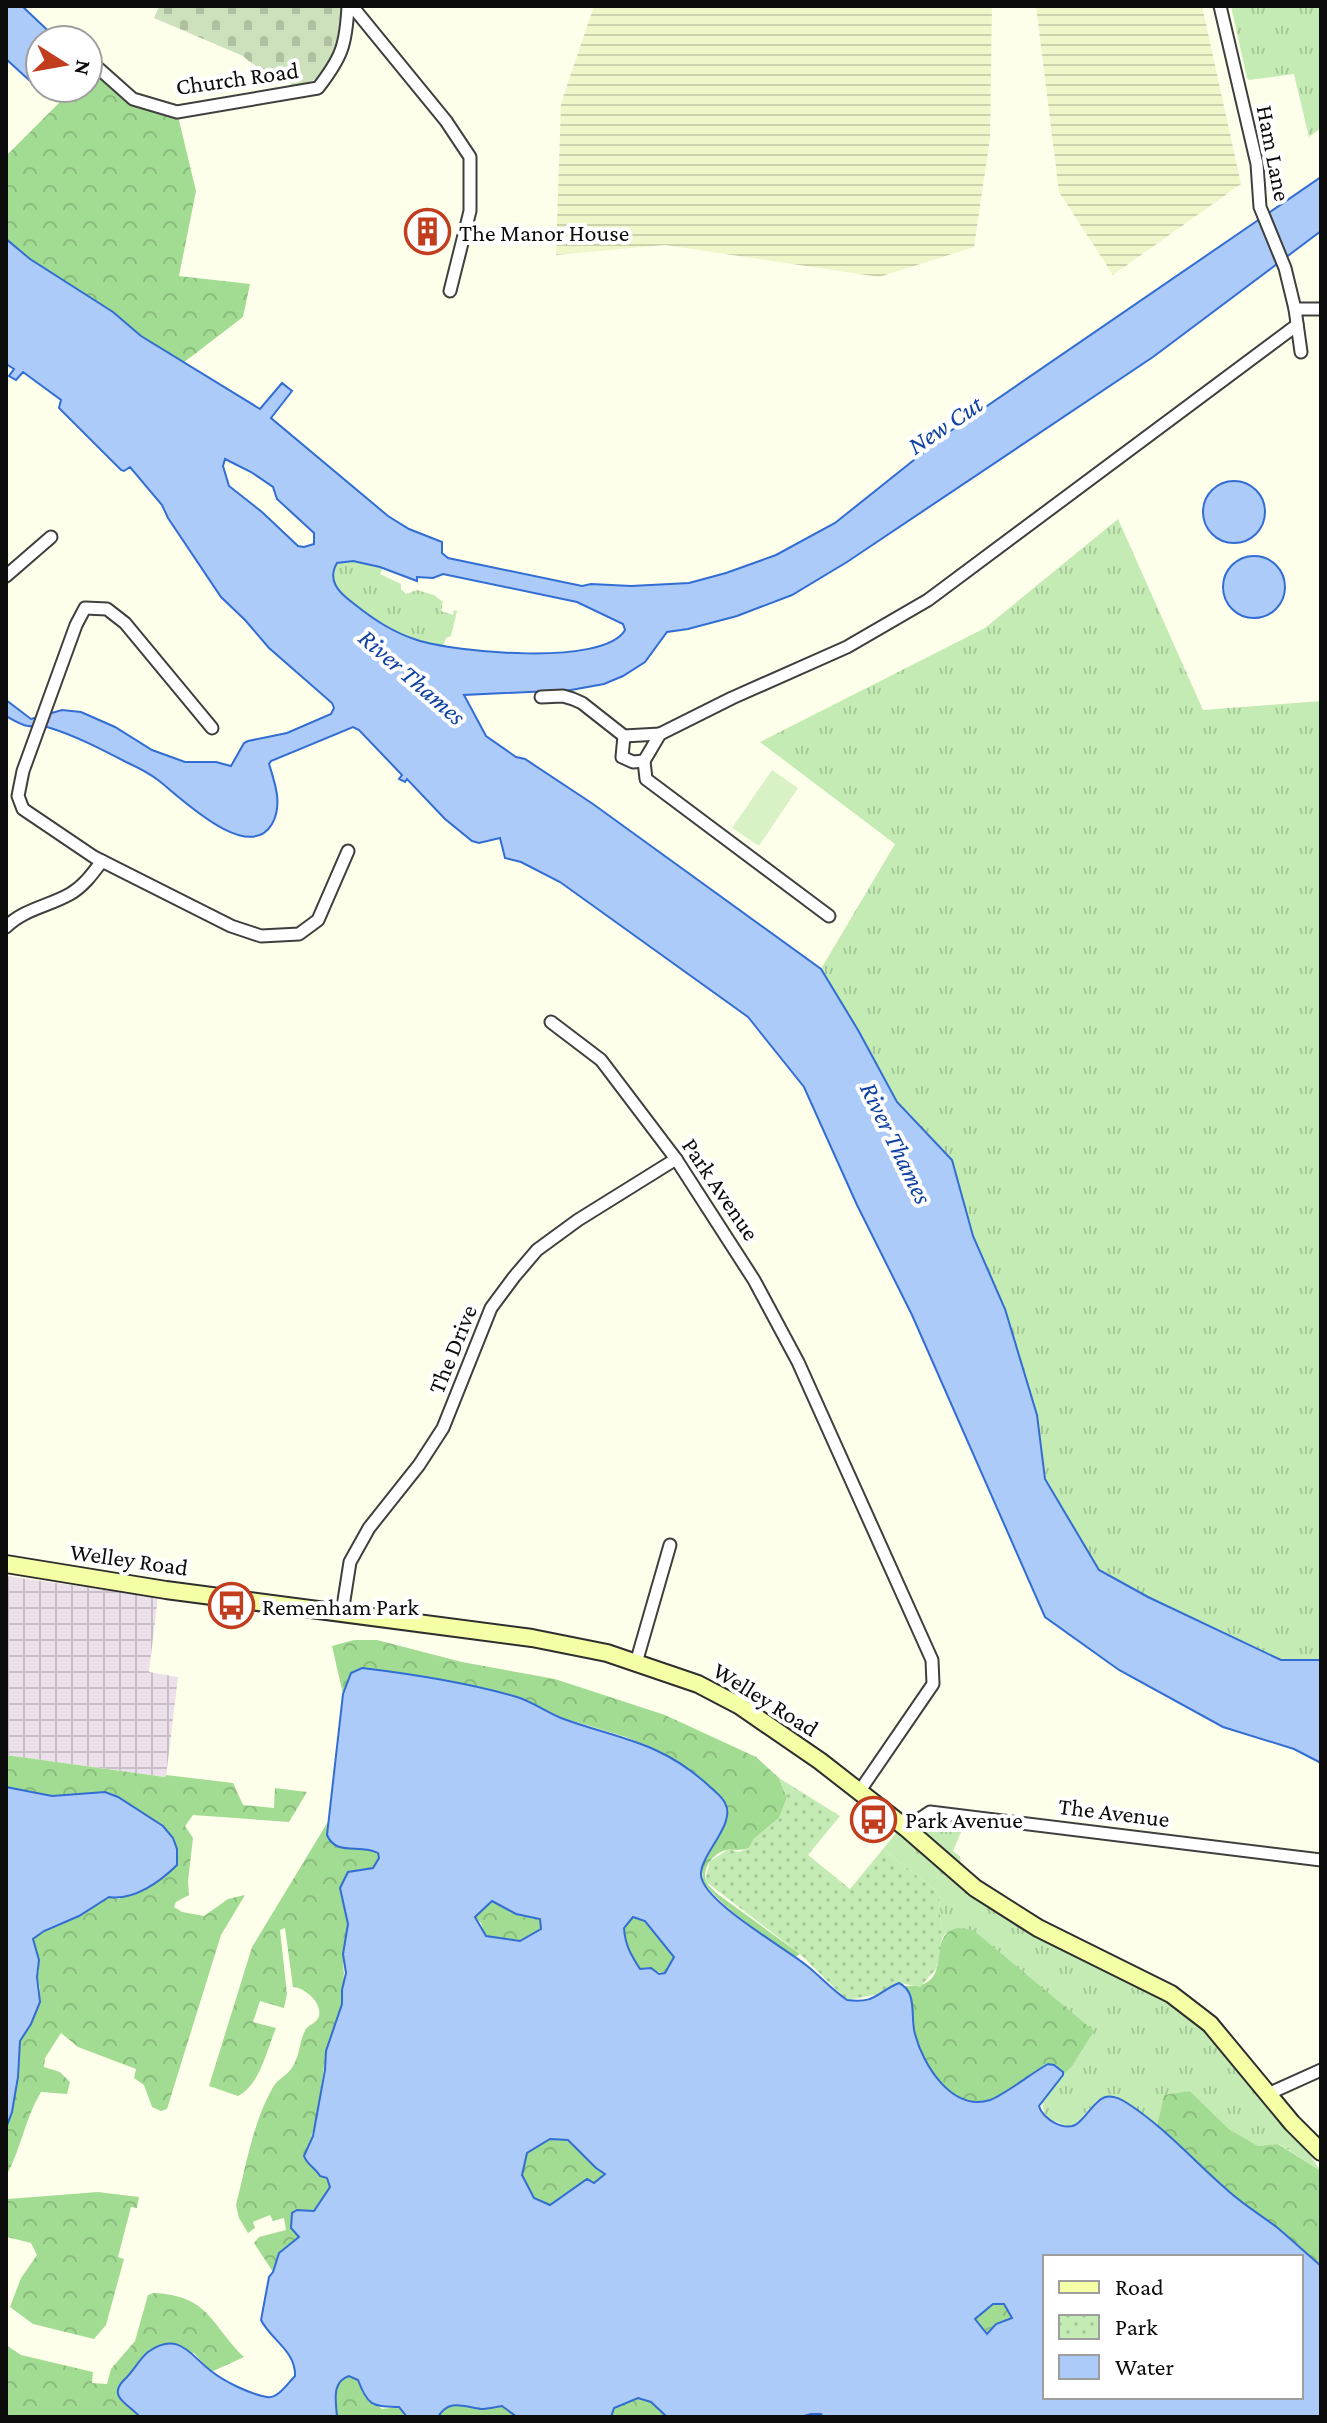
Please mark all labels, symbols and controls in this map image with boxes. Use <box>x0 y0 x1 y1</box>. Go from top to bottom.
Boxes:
north arrow <box>24 24 104 104</box>
street label: Church Road <box>174 56 300 100</box>
text: N <box>69 58 97 77</box>
street label: Ham Lane <box>1251 103 1297 203</box>
building icon: The Manor House <box>404 208 452 256</box>
place label: The Manor House <box>459 219 629 246</box>
water label: New Cut <box>902 389 988 461</box>
water label: River Thames <box>353 623 471 731</box>
water label: River Thames <box>854 1077 938 1209</box>
street label: Park Avenue <box>677 1133 765 1245</box>
street label: The Drive <box>422 1301 482 1397</box>
street label: Welley Road <box>68 1537 190 1581</box>
bus stop icon: Remenham Park <box>207 1582 255 1630</box>
place label: Remenham Park <box>262 1593 419 1620</box>
street label: Welley Road <box>708 1656 824 1742</box>
street label: The Avenue <box>1057 1792 1171 1832</box>
bus stop icon: Park Avenue <box>850 1795 898 1843</box>
place label: Park Avenue <box>905 1806 1023 1833</box>
legend <box>1043 2255 1303 2399</box>
text: Road <box>1115 2273 1164 2300</box>
text: Park <box>1115 2313 1158 2340</box>
text: Water <box>1115 2353 1174 2380</box>

